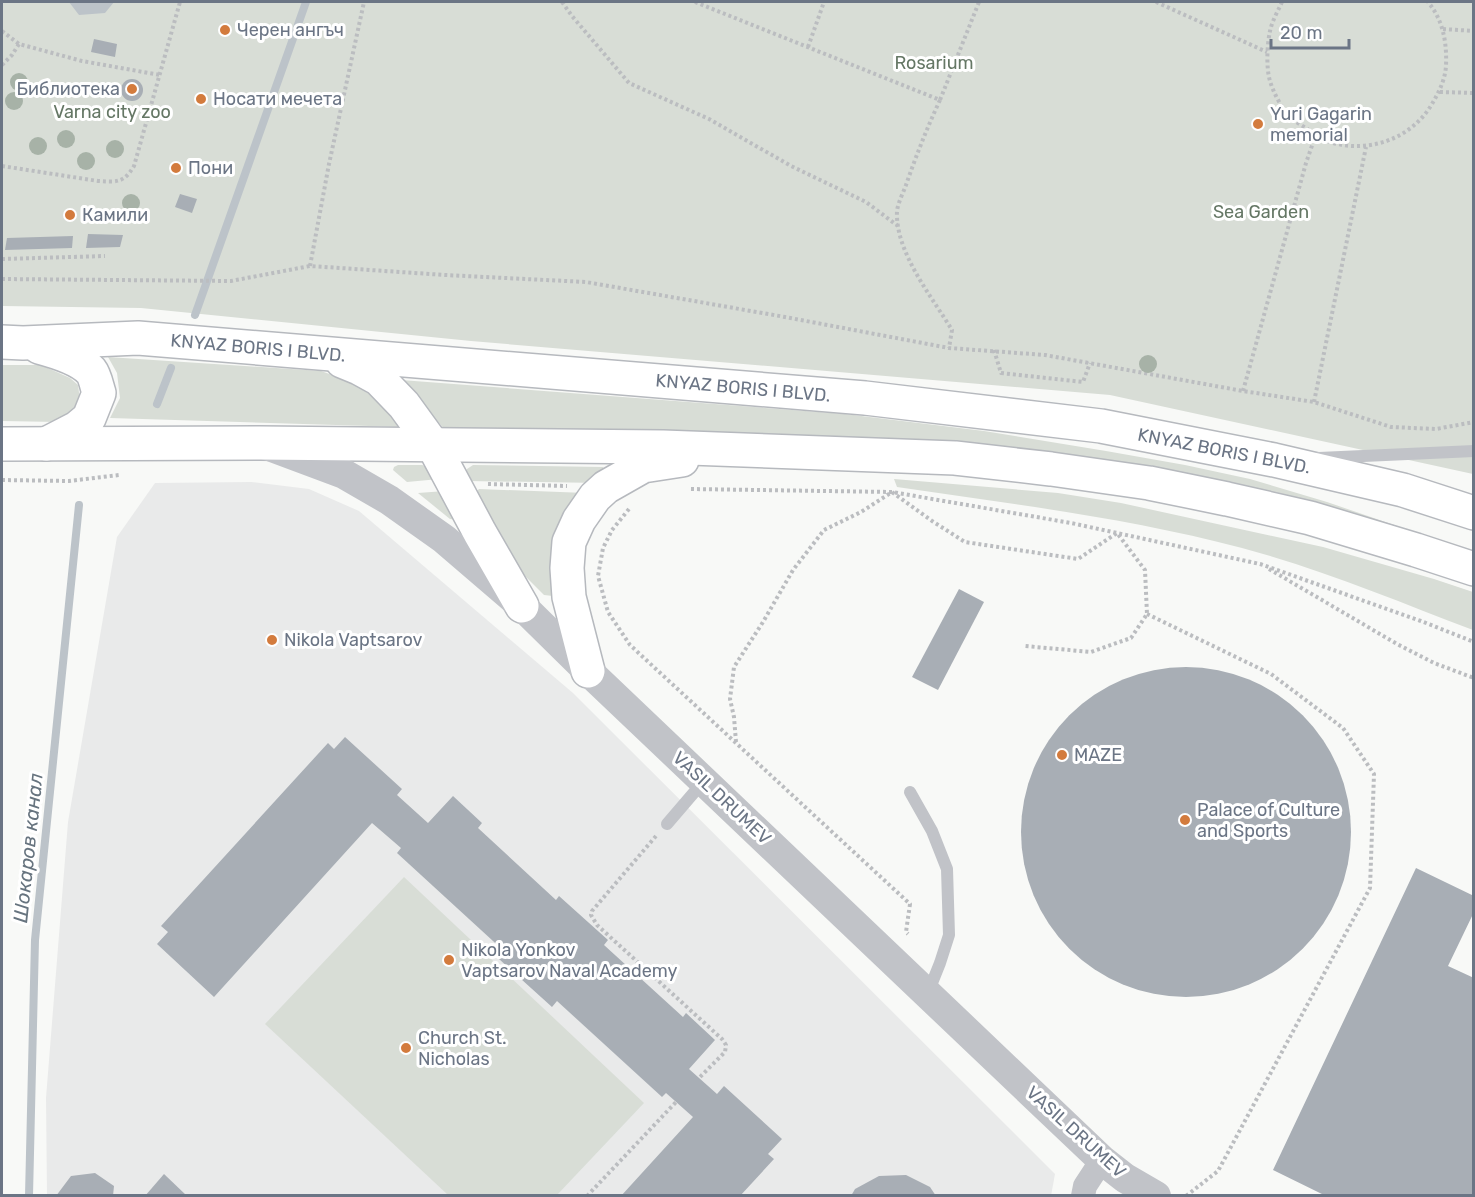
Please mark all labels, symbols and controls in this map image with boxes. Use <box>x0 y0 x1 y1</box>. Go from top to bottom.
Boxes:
scale bar <box>1271 12 1349 50</box>
place label: Черен ангъч <box>237 19 344 41</box>
text: 20 m <box>1280 22 1322 44</box>
marker: Черен ангъч <box>218 23 232 37</box>
park label: Rosarium <box>894 52 974 74</box>
place label: Библиотека <box>16 78 120 100</box>
marker: Библиотека <box>125 82 139 96</box>
place label: Носати мечета <box>213 88 342 110</box>
marker: Носати мечета <box>194 92 208 106</box>
park label: Varna city zoo <box>53 101 171 123</box>
place label: Yuri Gagarin memorial <box>1270 103 1372 146</box>
marker: Yuri Gagarin memorial <box>1251 117 1265 131</box>
place label: Пони <box>188 157 233 179</box>
marker: Пони <box>169 161 183 175</box>
park label: Sea Garden <box>1213 201 1309 223</box>
place label: Камили <box>82 204 148 226</box>
marker: Камили <box>63 208 77 222</box>
street label: KNYAZ BORIS I BLVD. <box>170 329 346 367</box>
street label: KNYAZ BORIS I BLVD. <box>655 369 831 407</box>
street label: KNYAZ BORIS I BLVD. <box>1136 423 1312 479</box>
place label: Nikola Vaptsarov <box>284 629 422 651</box>
marker: Nikola Vaptsarov <box>265 633 279 647</box>
place label: MAZE <box>1074 744 1122 766</box>
street label: VASIL DRUMEV <box>668 747 776 849</box>
marker: MAZE <box>1055 748 1069 762</box>
water label: Шокаров канал <box>8 772 48 924</box>
place label: Palace of Culture and Sports <box>1197 799 1340 842</box>
marker: Palace of Culture and Sports <box>1178 813 1192 827</box>
place label: Nikola Yonkov Vaptsarov Naval Academy <box>461 939 678 982</box>
marker: Nikola Yonkov Vaptsarov Naval Academy <box>442 953 456 967</box>
place label: Church St. Nicholas <box>418 1027 507 1070</box>
marker: Church St. Nicholas <box>399 1041 413 1055</box>
street label: VASIL DRUMEV <box>1022 1081 1131 1183</box>

